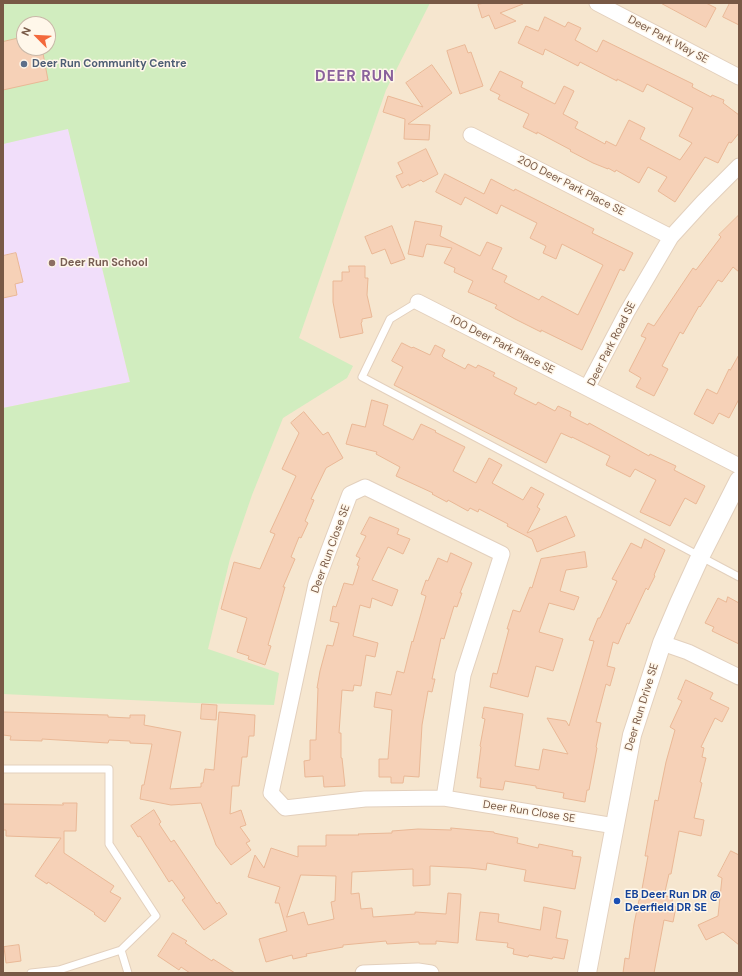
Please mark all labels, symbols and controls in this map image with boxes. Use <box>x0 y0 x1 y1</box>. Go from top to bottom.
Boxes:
street label: Deer Park Way SE <box>625 13 711 67</box>
north arrow <box>16 16 56 56</box>
text: N <box>18 25 34 38</box>
place label: Deer Run Community Centre <box>32 57 187 71</box>
marker: Deer Run Community Centre <box>19 59 29 69</box>
district label: DEER RUN <box>315 68 395 86</box>
street label: 200 Deer Park Place SE <box>515 153 627 219</box>
place label: Deer Run School <box>60 256 148 270</box>
marker: Deer Run School <box>47 258 57 268</box>
street label: Deer Park Road SE <box>585 300 639 388</box>
street label: 100 Deer Park Place SE <box>447 313 557 377</box>
street label: Deer Run Close SE <box>309 503 353 595</box>
street label: Deer Run Drive SE <box>622 662 662 752</box>
street label: Deer Run Close SE <box>482 798 576 826</box>
place label: EB Deer Run DR @ Deerfield DR SE <box>625 888 721 914</box>
marker: EB Deer Run DR @ Deerfield DR SE <box>612 896 622 906</box>

